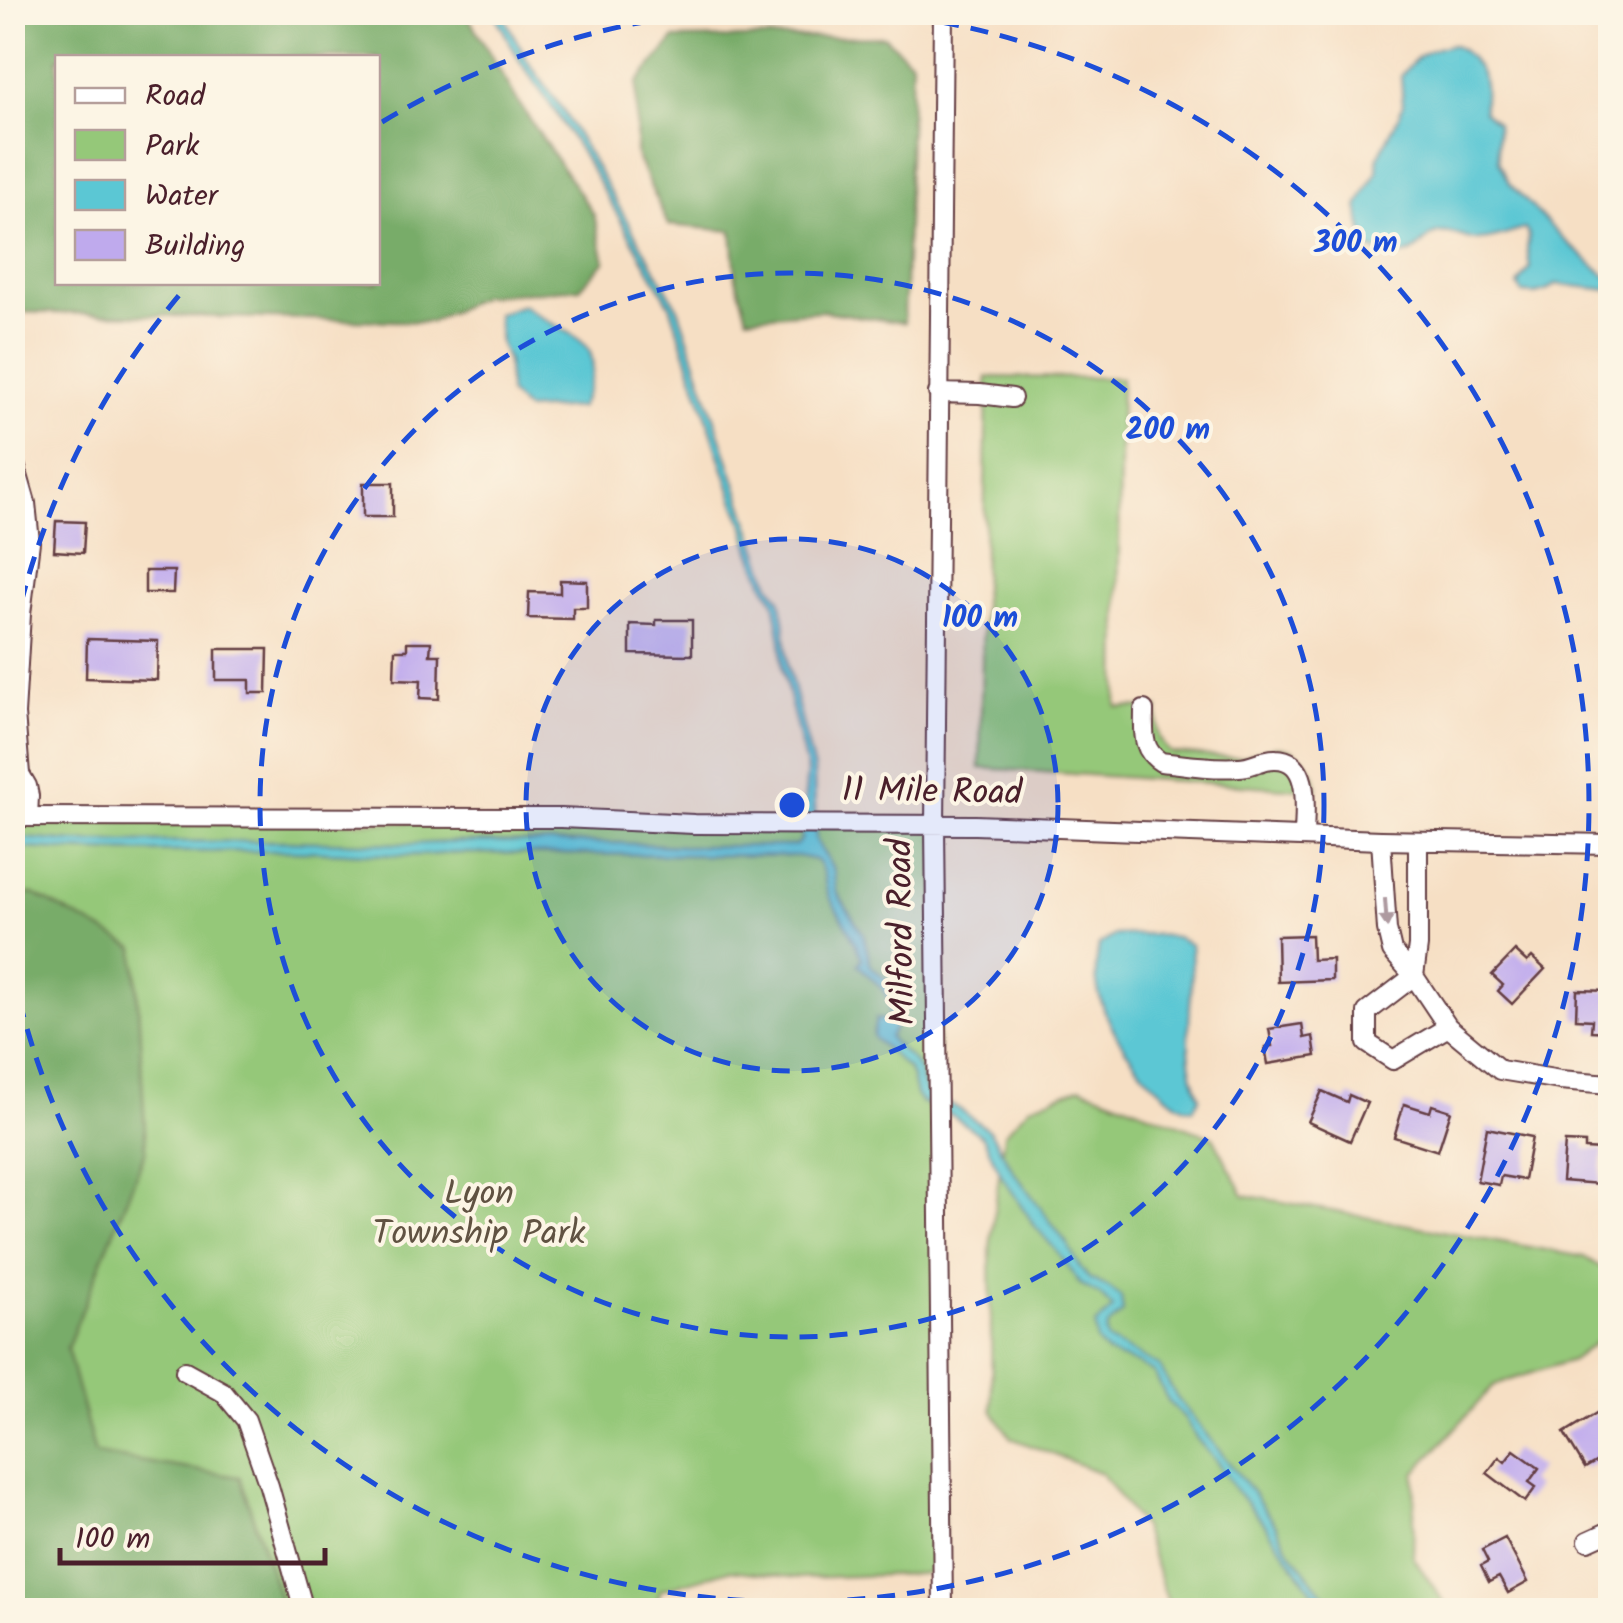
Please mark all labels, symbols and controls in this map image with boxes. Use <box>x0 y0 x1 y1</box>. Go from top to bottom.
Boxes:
legend <box>55 55 380 285</box>
text: Road <box>145 73 206 121</box>
text: Park <box>145 123 200 171</box>
text: Water <box>145 173 220 221</box>
text: 300 m <box>1313 220 1398 268</box>
text: Building <box>145 223 245 271</box>
text: 200 m <box>1126 407 1210 455</box>
text: 100 m <box>942 595 1018 643</box>
street label: 11 Mile Road <box>841 763 1024 823</box>
centre of rings <box>774 787 810 823</box>
street label: Milford Road <box>873 837 933 1026</box>
one-way arrow <box>1378 897 1394 929</box>
park label: Lyon Township Park <box>373 1167 586 1263</box>
scale bar <box>60 1503 325 1565</box>
text: 100 m <box>75 1516 150 1564</box>

